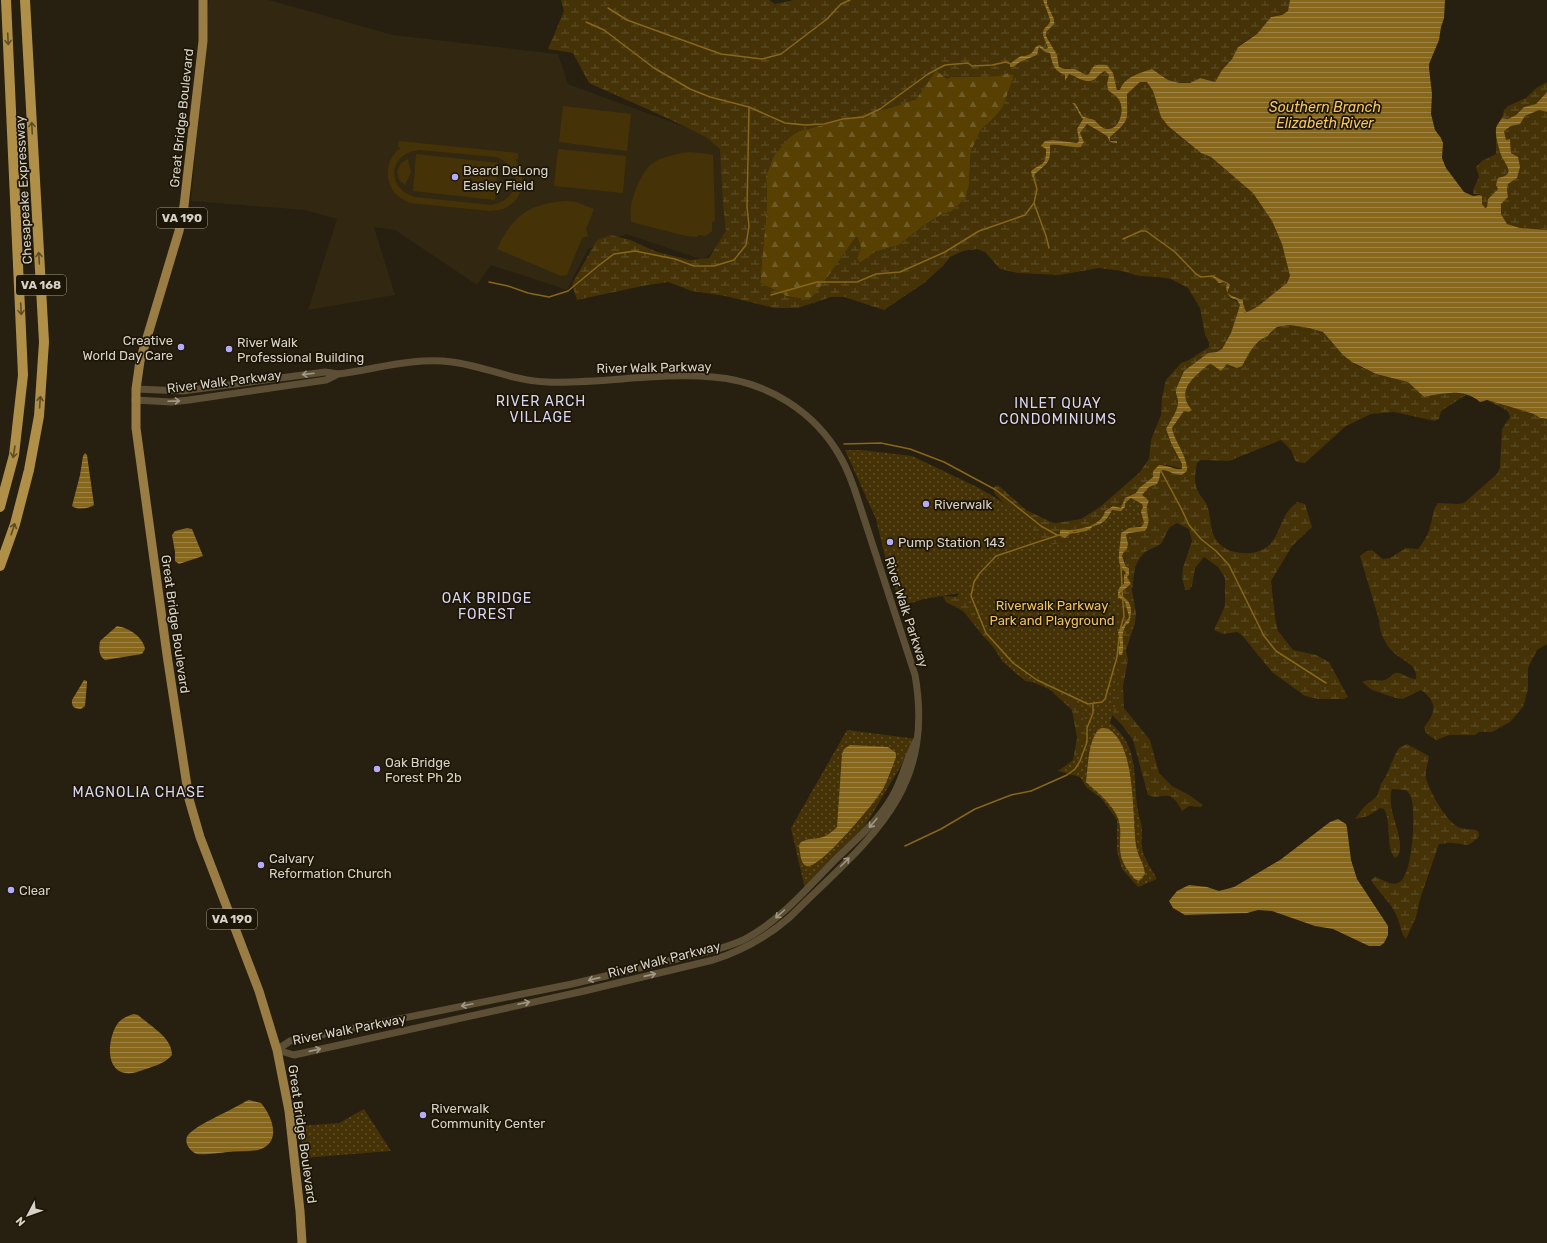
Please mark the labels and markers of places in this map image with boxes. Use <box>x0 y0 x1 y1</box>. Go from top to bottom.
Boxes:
place label: Beard DeLong Easley Field <box>463 163 548 193</box>
marker: Beard DeLong Easley Field <box>450 172 460 182</box>
place label: Creative World Day Care <box>82 333 173 363</box>
place label: River Walk Professional Building <box>237 335 364 366</box>
marker: Creative World Day Care <box>176 342 186 352</box>
marker: River Walk Professional Building <box>224 344 234 354</box>
place label: Riverwalk <box>934 497 992 512</box>
marker: Riverwalk <box>921 499 931 509</box>
place label: Pump Station 143 <box>898 535 1005 550</box>
marker: Pump Station 143 <box>885 537 895 547</box>
place label: Oak Bridge Forest Ph 2b <box>385 755 462 785</box>
marker: Oak Bridge Forest Ph 2b <box>372 764 382 774</box>
place label: Calvary Reformation Church <box>269 851 392 881</box>
marker: Calvary Reformation Church <box>256 860 266 870</box>
place label: Clear <box>19 883 50 898</box>
marker: Clear <box>6 885 16 895</box>
place label: Riverwalk Community Center <box>431 1101 545 1131</box>
marker: Riverwalk Community Center <box>418 1110 428 1120</box>

